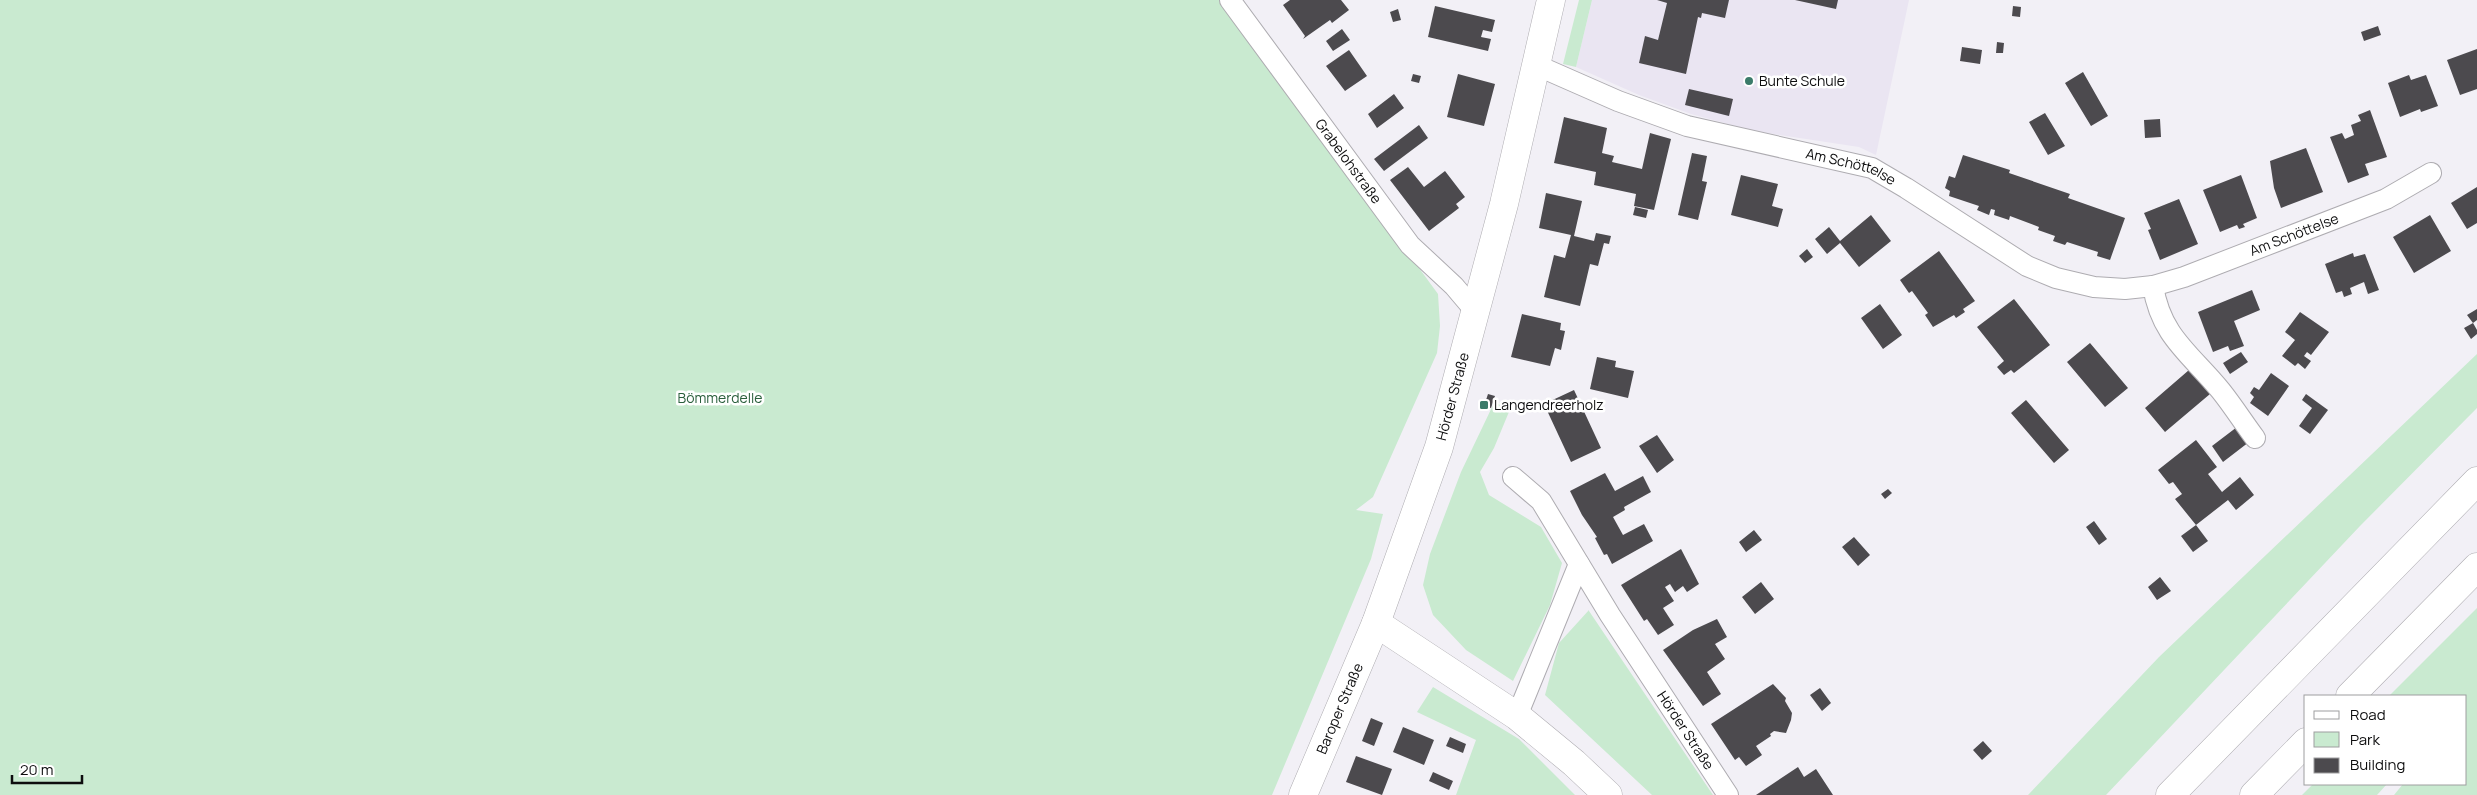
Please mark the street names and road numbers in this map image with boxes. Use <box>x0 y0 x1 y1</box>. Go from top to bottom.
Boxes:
street label: Grabelohstraße <box>1311 115 1386 207</box>
street label: Am Schöttelse <box>1804 143 1900 189</box>
street label: Am Schöttelse <box>2247 208 2341 260</box>
street label: Hörder Straße <box>1431 350 1473 443</box>
street label: Baroper Straße <box>1312 660 1367 757</box>
street label: Hörder Straße <box>1653 687 1719 773</box>

